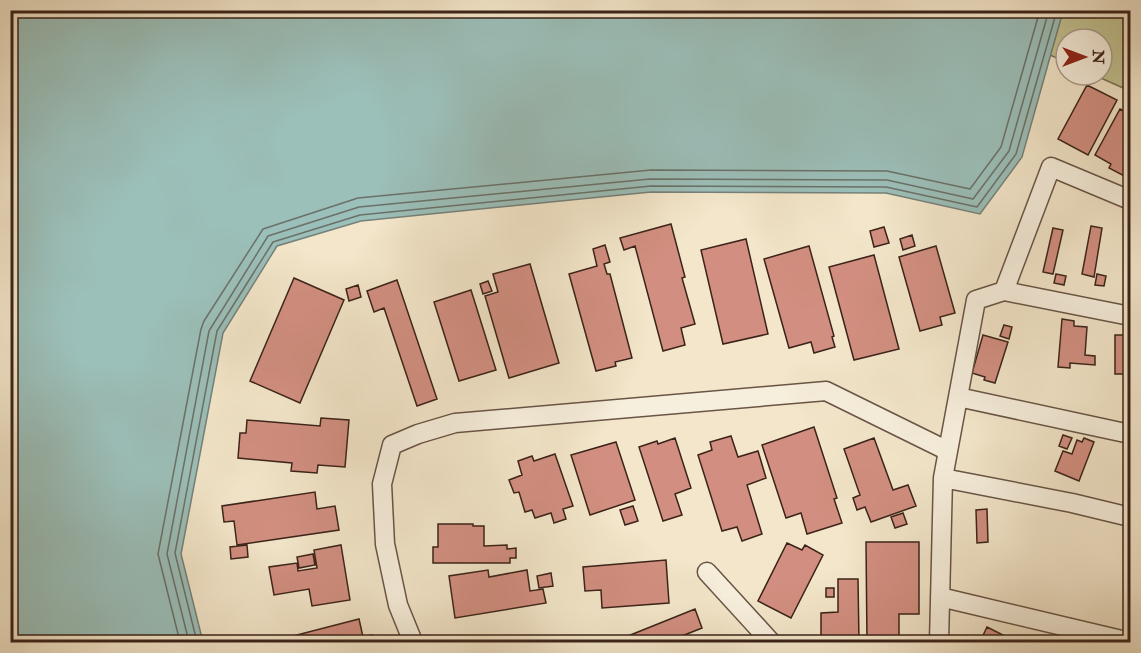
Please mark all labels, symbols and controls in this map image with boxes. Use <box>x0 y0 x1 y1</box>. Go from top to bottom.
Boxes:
north arrow <box>1054 27 1114 87</box>
text: N <box>1088 49 1108 65</box>

